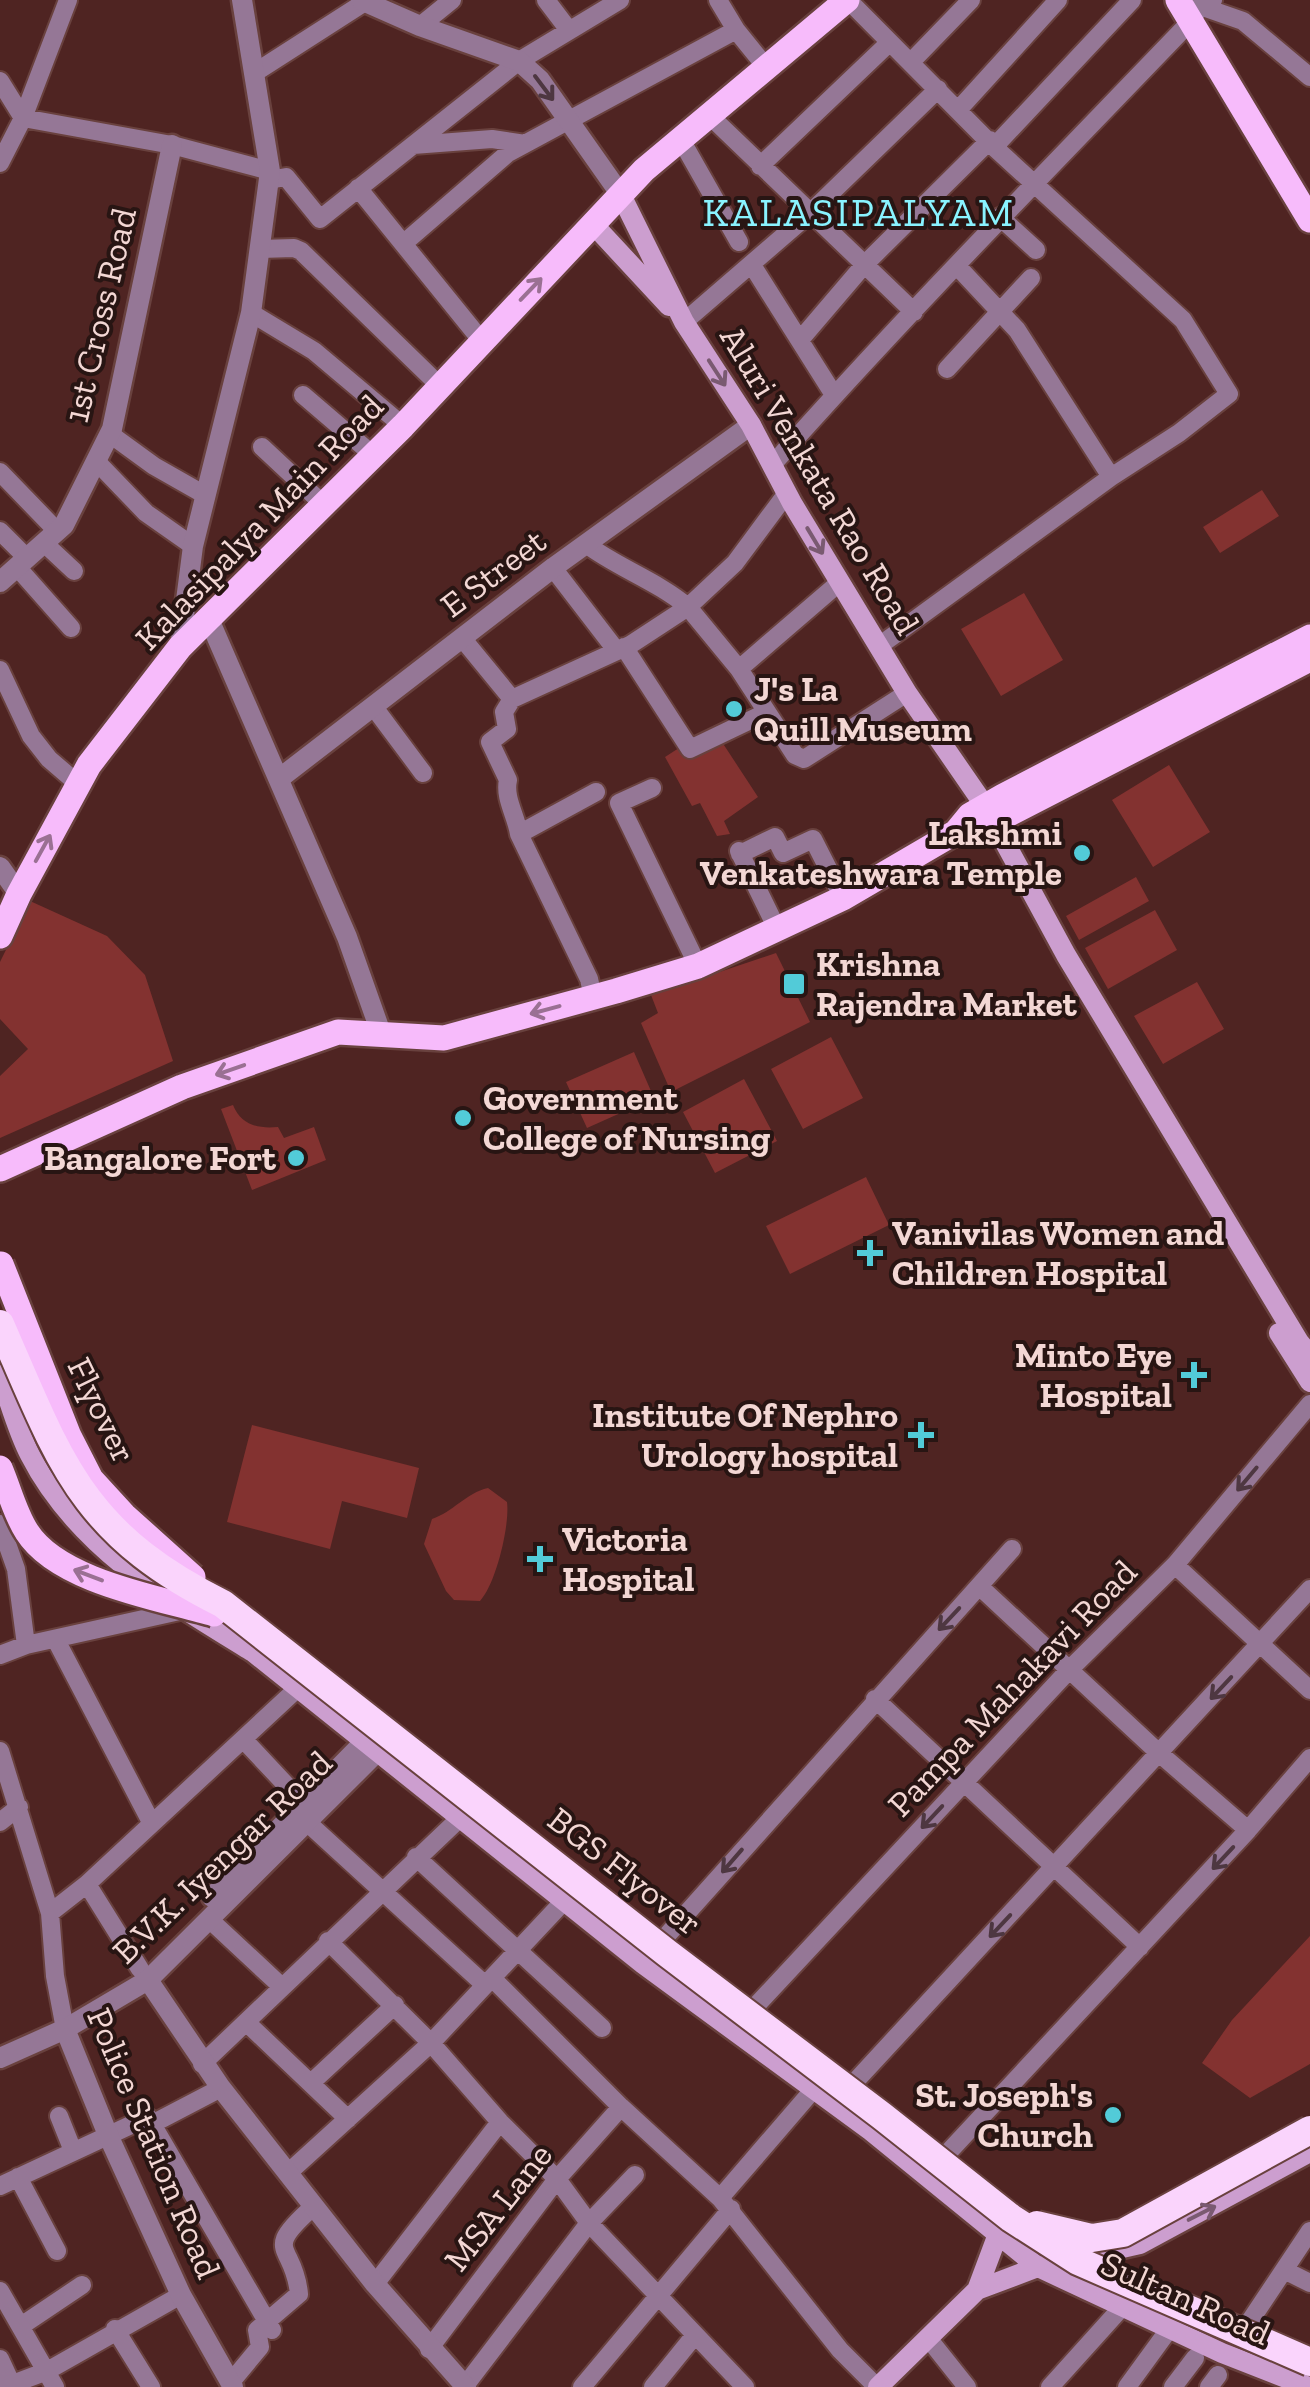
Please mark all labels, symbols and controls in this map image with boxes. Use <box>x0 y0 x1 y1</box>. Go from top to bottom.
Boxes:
one-way arrow <box>534 74 555 101</box>
district label: KALASIPALYAM <box>703 188 1015 236</box>
street label: 1st Cross Road <box>55 204 145 426</box>
one-way arrow <box>518 278 542 302</box>
street label: Aluri Venkata Rao Road <box>711 318 929 642</box>
one-way arrow <box>707 359 728 387</box>
street label: Kalasipalya Main Road <box>126 386 392 658</box>
street label: E Street <box>432 520 554 626</box>
one-way arrow <box>805 526 825 555</box>
place label: J's La Quill Museum <box>754 668 972 750</box>
marker: J's La Quill Museum <box>723 698 745 720</box>
place label: Lakshmi Venkateshwara Temple <box>700 812 1062 894</box>
one-way arrow <box>34 834 54 864</box>
marker: Lakshmi Venkateshwara Temple <box>1071 842 1093 864</box>
place label: Krishna Rajendra Market <box>816 943 1078 1025</box>
marker: Krishna Rajendra Market <box>781 971 807 997</box>
one-way arrow <box>530 1002 561 1021</box>
one-way arrow <box>215 1062 247 1080</box>
place label: Government College of Nursing <box>483 1077 770 1159</box>
marker: Government College of Nursing <box>452 1107 474 1129</box>
place label: Bangalore Fort <box>44 1137 277 1179</box>
marker: Bangalore Fort <box>285 1147 307 1169</box>
place label: Vanivilas Women and Children Hospital <box>892 1212 1224 1294</box>
marker: Vanivilas Women and Children Hospital <box>857 1240 883 1266</box>
place label: Minto Eye Hospital <box>1015 1334 1172 1416</box>
street label: Flyover <box>59 1351 145 1469</box>
marker: Minto Eye Hospital <box>1181 1362 1207 1388</box>
place label: Institute Of Nephro Urology hospital <box>592 1394 898 1476</box>
marker: Institute Of Nephro Urology hospital <box>908 1422 934 1448</box>
one-way arrow <box>1236 1465 1258 1491</box>
place label: Victoria Hospital <box>562 1518 694 1600</box>
marker: Victoria Hospital <box>527 1546 553 1572</box>
street label: Pampa Mahakavi Road <box>879 1551 1145 1825</box>
one-way arrow <box>73 1565 104 1583</box>
one-way arrow <box>937 1606 961 1630</box>
one-way arrow <box>1209 1675 1233 1699</box>
street label: B.V.K. Iyengar Road <box>104 1742 340 1972</box>
street label: BGS Flyover <box>540 1798 710 1944</box>
one-way arrow <box>920 1805 944 1829</box>
one-way arrow <box>1212 1845 1235 1870</box>
one-way arrow <box>721 1847 743 1873</box>
one-way arrow <box>989 1913 1012 1938</box>
street label: Police Station Road <box>78 2002 230 2284</box>
place label: St. Joseph's Church <box>915 2074 1093 2156</box>
marker: St. Joseph's Church <box>1102 2104 1124 2126</box>
street label: MSA Lane <box>435 2135 561 2279</box>
one-way arrow <box>1187 2203 1217 2222</box>
street label: Sultan Road <box>1095 2242 1277 2354</box>

